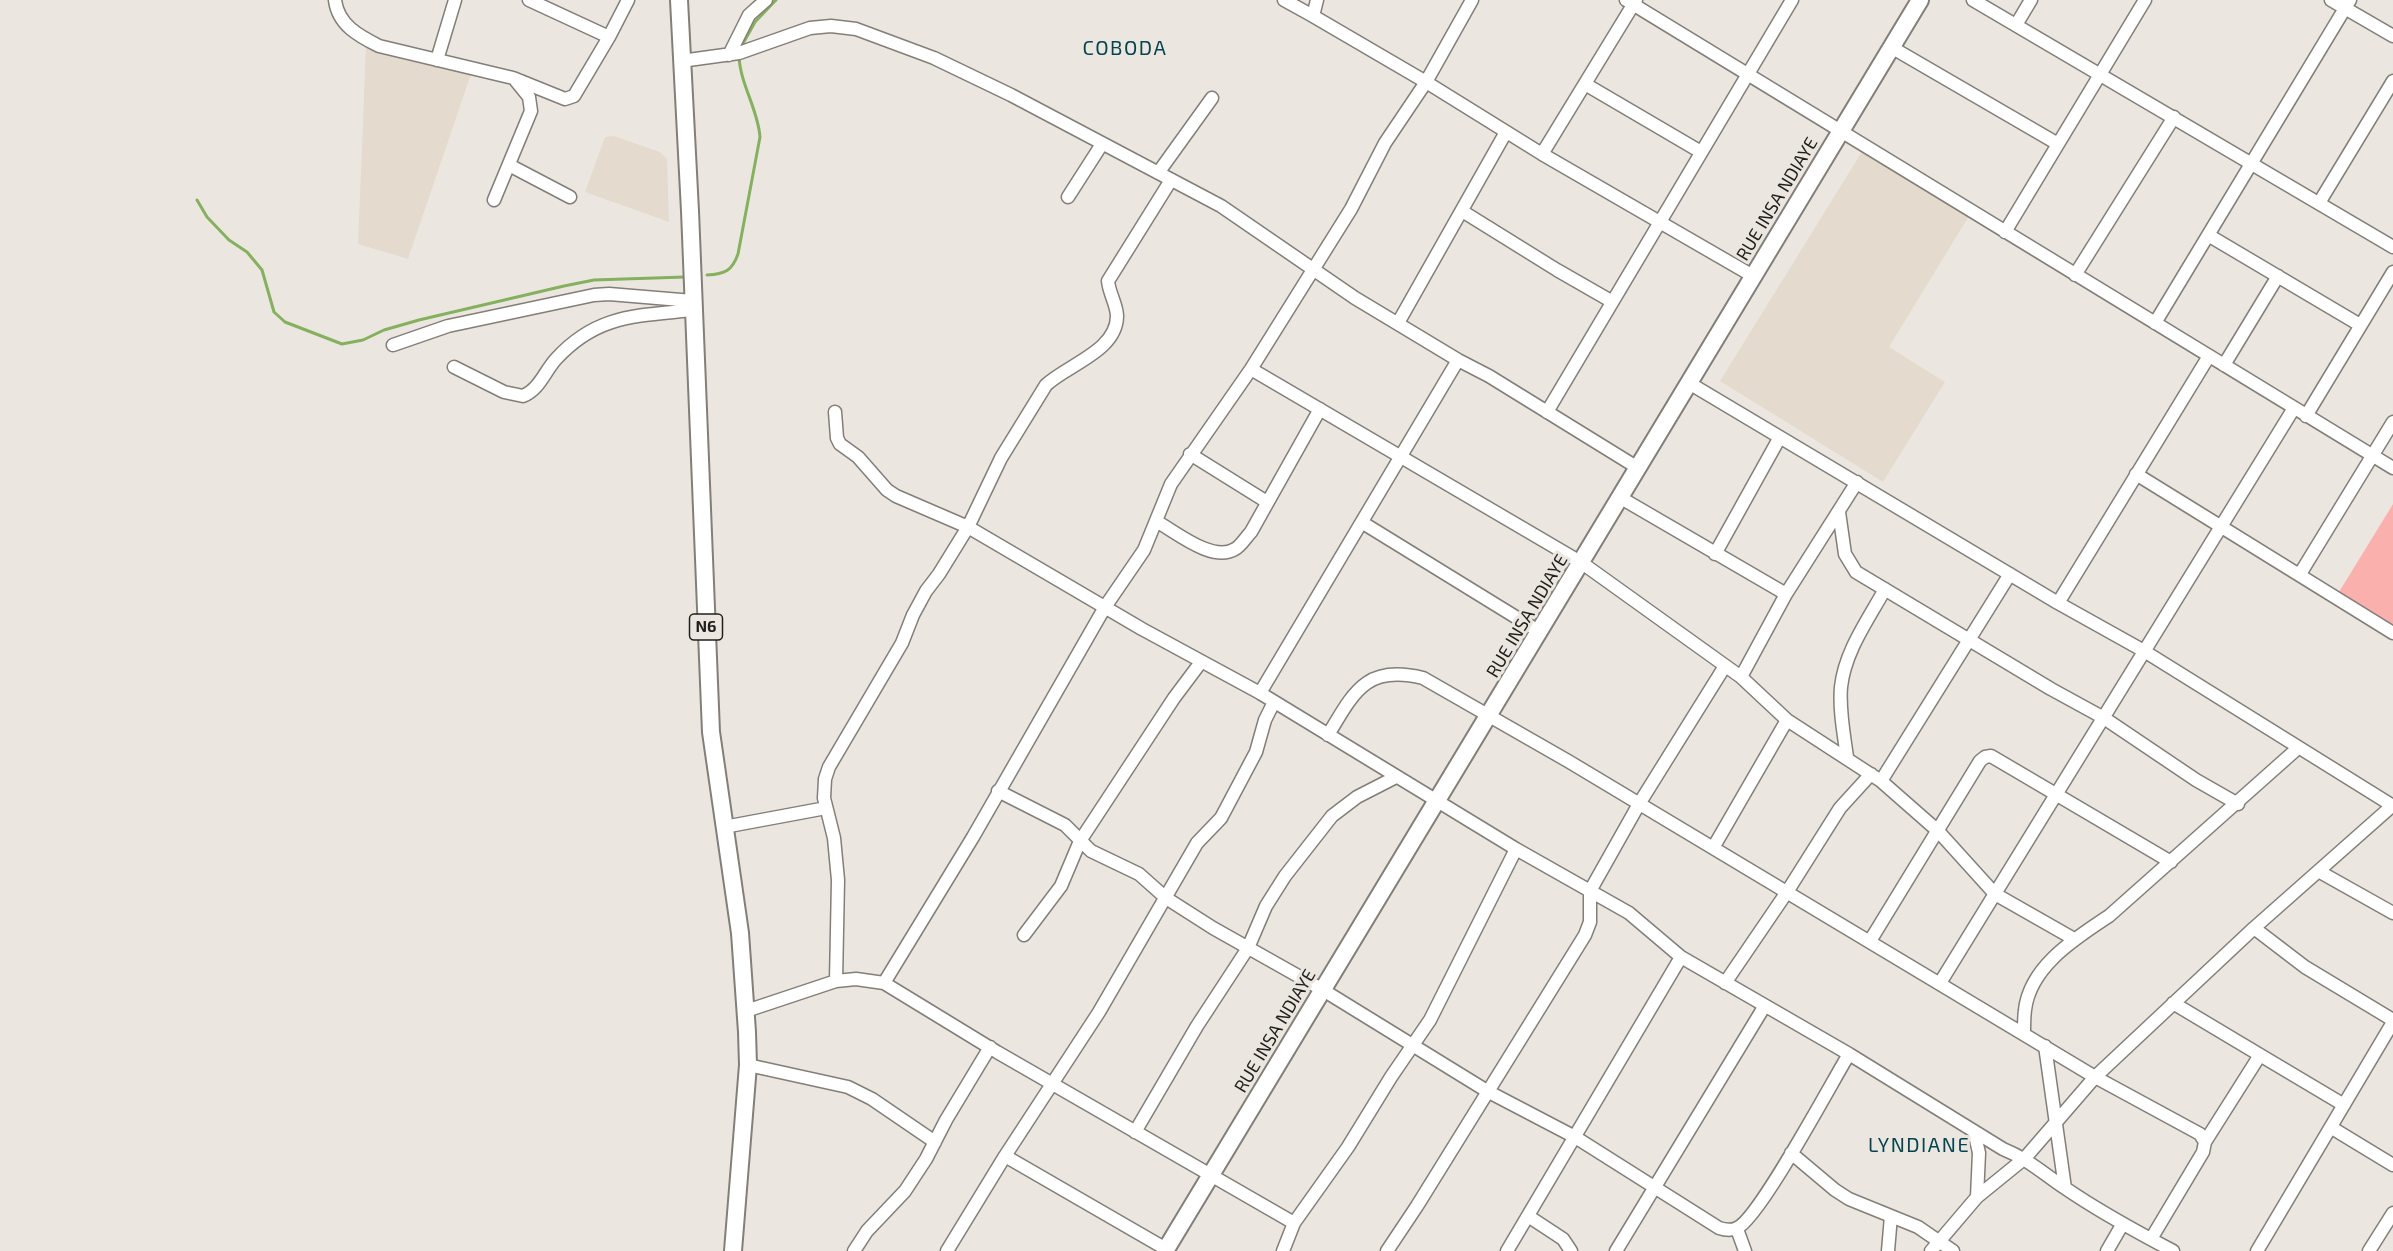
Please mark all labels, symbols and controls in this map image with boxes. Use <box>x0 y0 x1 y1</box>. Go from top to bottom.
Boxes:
district label: COBODA <box>1083 36 1167 60</box>
street label: RUE INSA NDIAYE <box>1732 134 1822 264</box>
street label: RUE INSA NDIAYE <box>1482 551 1572 681</box>
road number: N6 <box>690 614 722 640</box>
street label: RUE INSA NDIAYE <box>1230 966 1320 1096</box>
district label: LYNDIANE <box>1868 1133 1970 1157</box>

